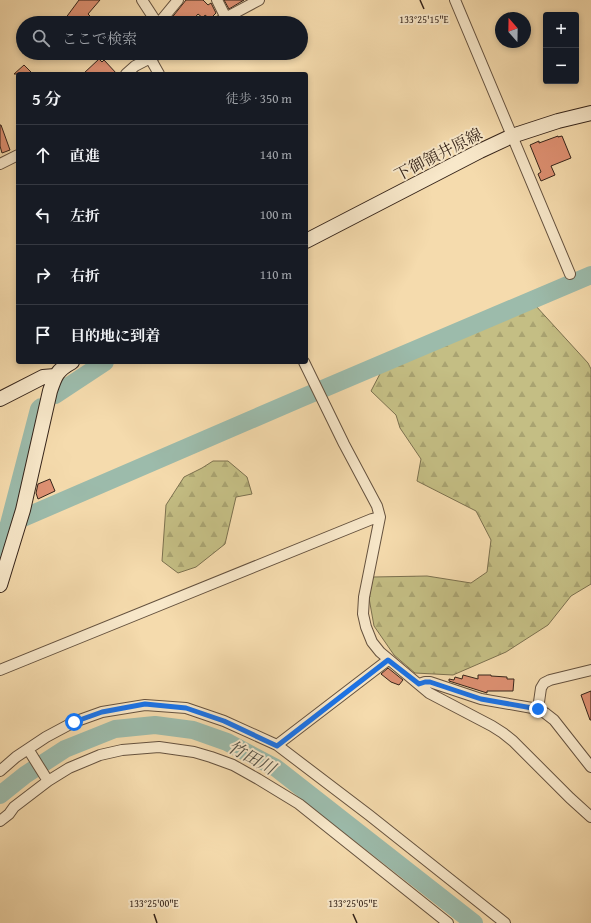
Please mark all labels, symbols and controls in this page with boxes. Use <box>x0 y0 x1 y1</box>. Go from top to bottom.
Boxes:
text: 133°25'15"E <box>399 12 449 27</box>
north arrow <box>495 12 531 48</box>
map controls <box>543 12 579 84</box>
button: + <box>543 12 579 48</box>
search box <box>16 16 308 60</box>
icon: search <box>30 27 52 49</box>
text: ここで検索 <box>62 28 137 49</box>
button: − <box>543 48 579 84</box>
text: 5 分 <box>32 86 62 111</box>
text: 徒歩 · 350 m <box>226 89 292 108</box>
street label: 下御領井原線 <box>390 122 486 186</box>
icon: ahead <box>32 144 54 166</box>
text: 直進 <box>70 145 100 166</box>
text: 140 m <box>260 145 292 164</box>
icon: left <box>32 204 54 226</box>
text: 左折 <box>70 205 100 226</box>
text: 100 m <box>260 205 292 224</box>
icon: right <box>32 264 54 286</box>
text: 右折 <box>70 265 100 286</box>
text: 110 m <box>260 265 292 284</box>
icon: arrive <box>32 324 54 346</box>
text: 目的地に到着 <box>70 325 160 346</box>
route end <box>529 700 547 718</box>
route start <box>65 713 83 731</box>
water label: 竹田川 <box>224 734 282 781</box>
text: 133°25'00"E <box>129 896 179 911</box>
text: 133°25'05"E <box>328 896 378 911</box>

